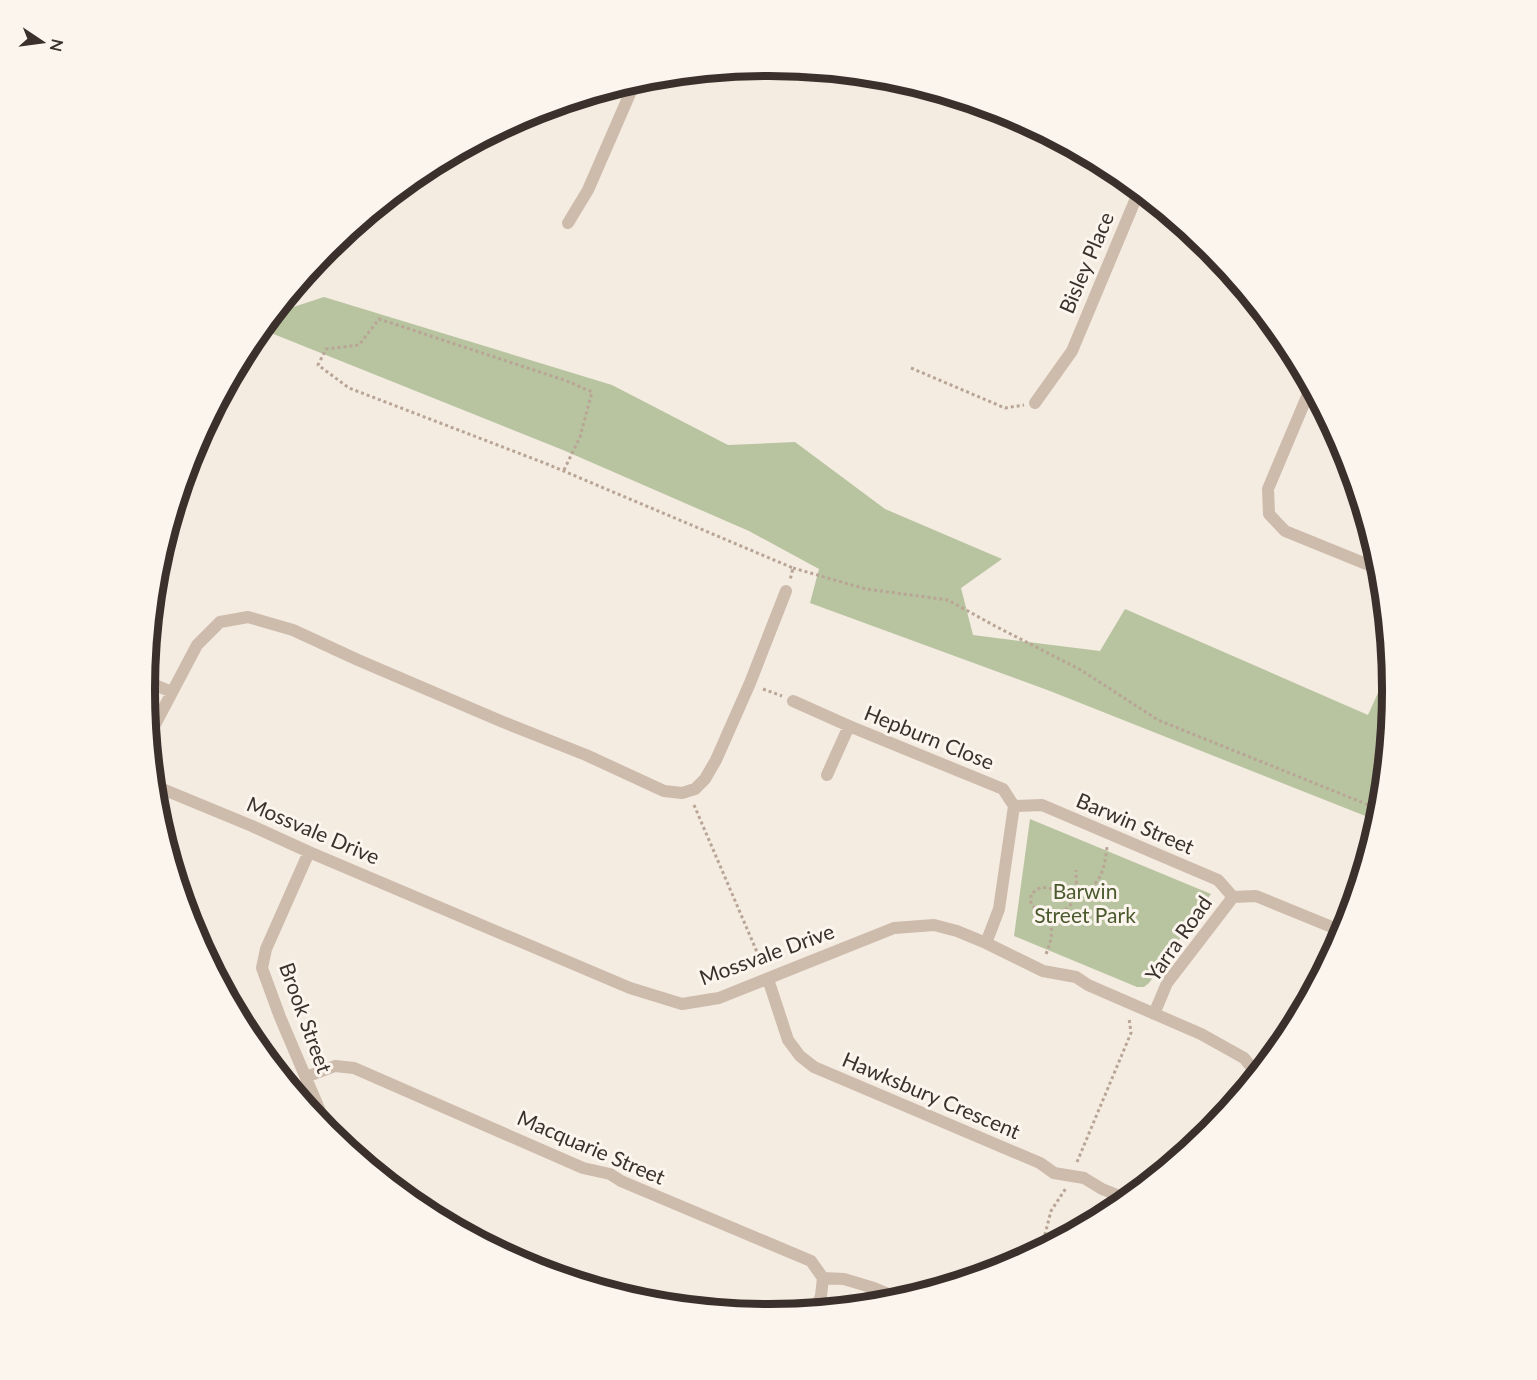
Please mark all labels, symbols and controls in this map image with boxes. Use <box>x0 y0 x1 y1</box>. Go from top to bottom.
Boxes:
north arrow <box>12 12 72 72</box>
text: N <box>46 37 68 54</box>
street label: Bisley Place <box>1053 208 1118 317</box>
street label: Hepburn Close <box>861 699 998 774</box>
street label: Barwin Street <box>1073 787 1199 859</box>
street label: Mossvale Drive <box>244 790 384 869</box>
park label: Barwin Street Park <box>1034 878 1136 927</box>
street label: Yarra Road <box>1139 891 1216 986</box>
street label: Mossvale Drive <box>696 918 837 990</box>
street label: Brook Street <box>275 959 338 1077</box>
street label: Hawksbury Crescent <box>839 1046 1025 1144</box>
street label: Macquarie Street <box>514 1104 670 1189</box>

